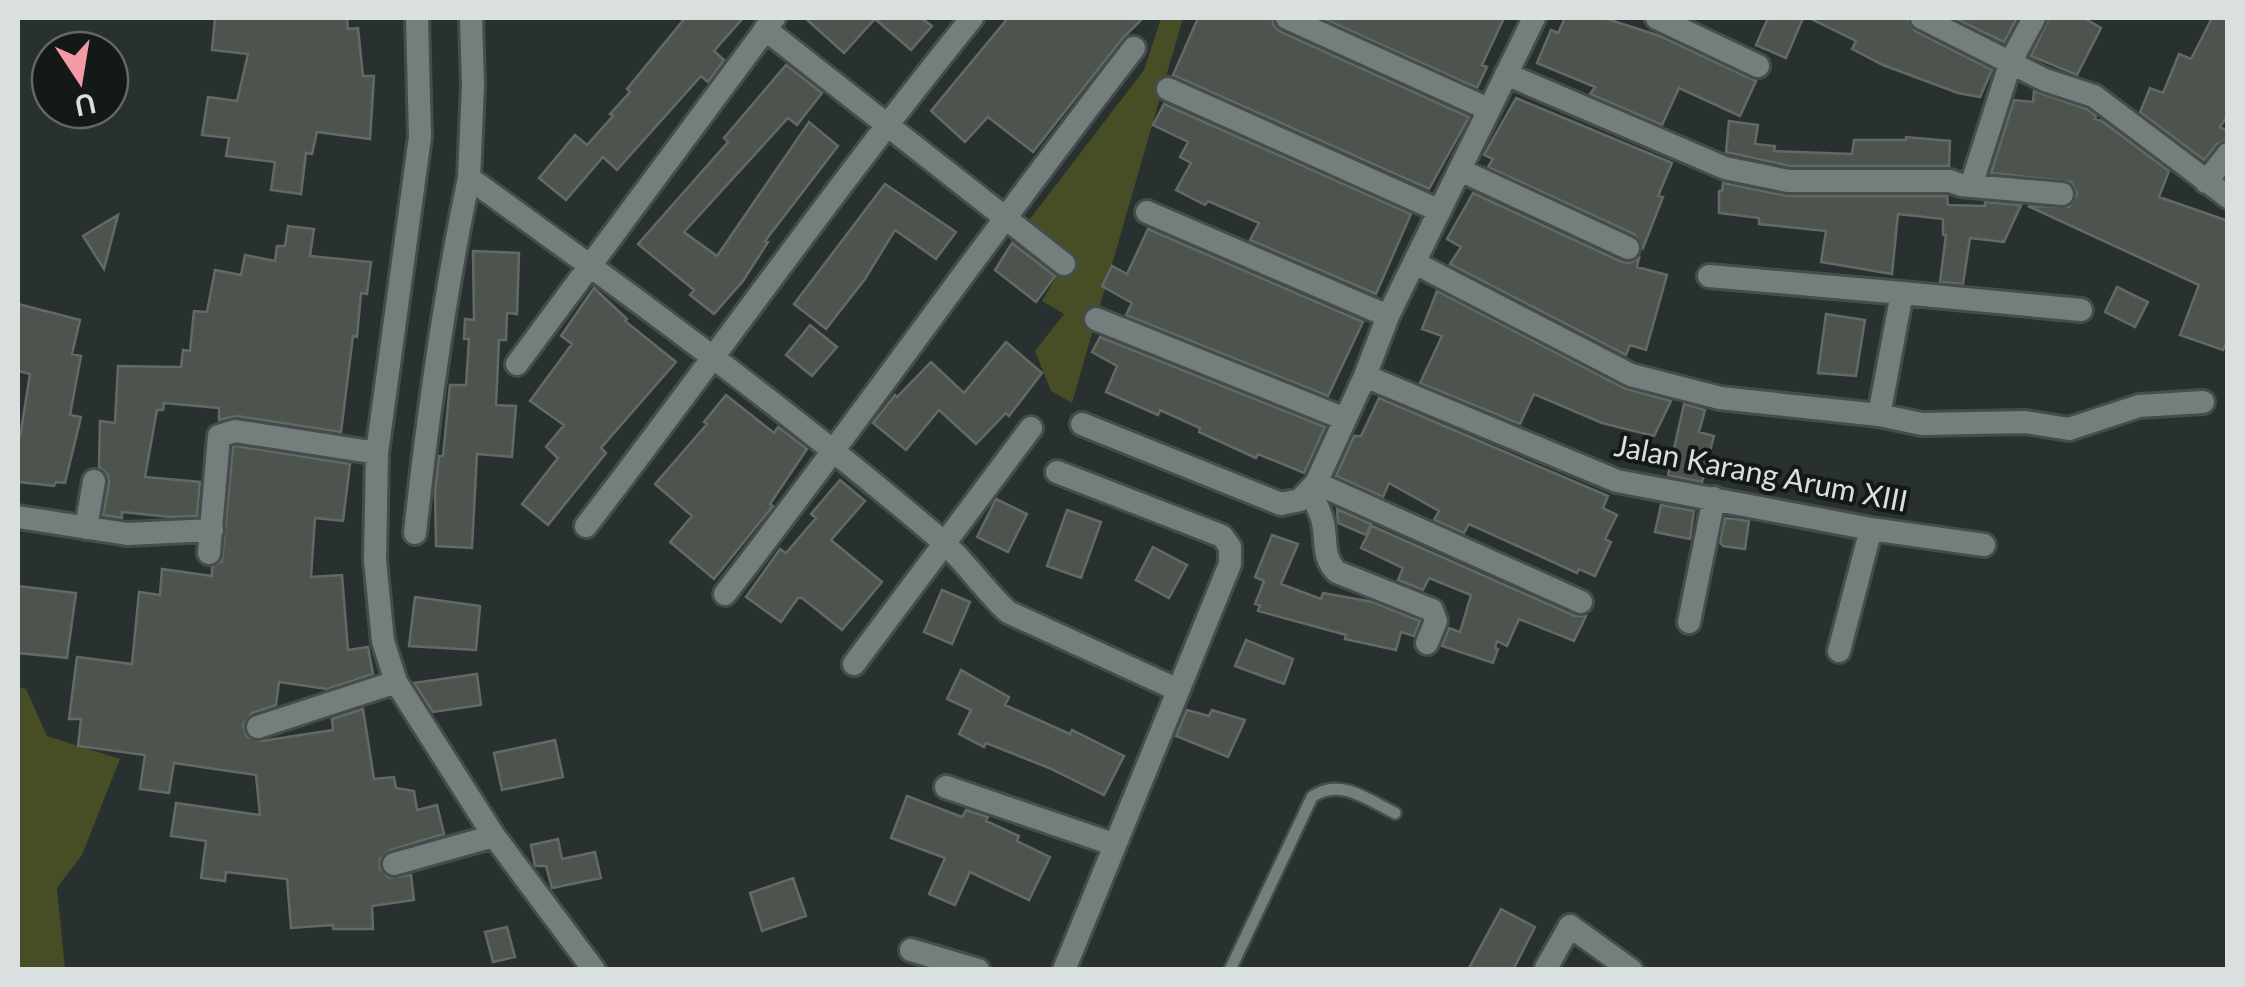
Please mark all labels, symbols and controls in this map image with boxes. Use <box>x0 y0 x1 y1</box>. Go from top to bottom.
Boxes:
north arrow <box>30 30 130 130</box>
text: U <box>72 87 99 124</box>
street label: Jalan Karang Arum XIII <box>1612 426 1911 518</box>

